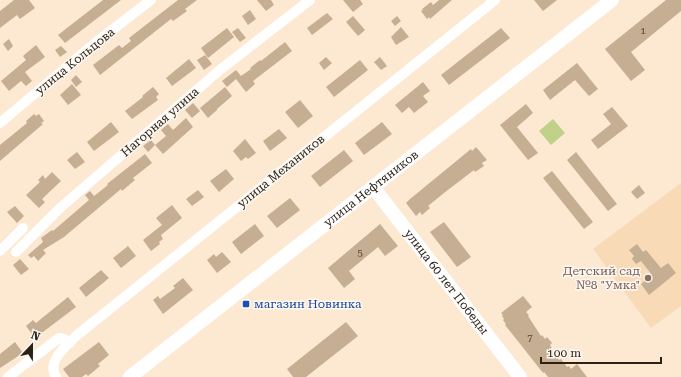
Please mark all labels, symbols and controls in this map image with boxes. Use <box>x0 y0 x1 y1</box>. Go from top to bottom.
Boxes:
street label: улица Кольцова <box>33 24 118 97</box>
house number: 1 <box>640 25 646 36</box>
street label: Нагорная улица <box>118 84 202 160</box>
street label: улица Механиков <box>235 131 328 210</box>
street label: улица Нефтяников <box>321 147 421 230</box>
street label: улица 60 лет Победы <box>401 227 492 337</box>
house number: 5 <box>357 247 363 258</box>
place label: Детский сад №8 "Умка" <box>563 264 640 292</box>
marker: Детский сад №8 "Умка" <box>643 273 653 283</box>
place label: магазин Новинка <box>254 297 362 311</box>
marker: магазин Новинка <box>241 299 251 309</box>
north arrow <box>12 325 52 365</box>
text: N <box>29 329 42 344</box>
house number: 7 <box>527 332 533 343</box>
scale bar <box>541 339 661 365</box>
text: 100 m <box>547 346 581 360</box>

